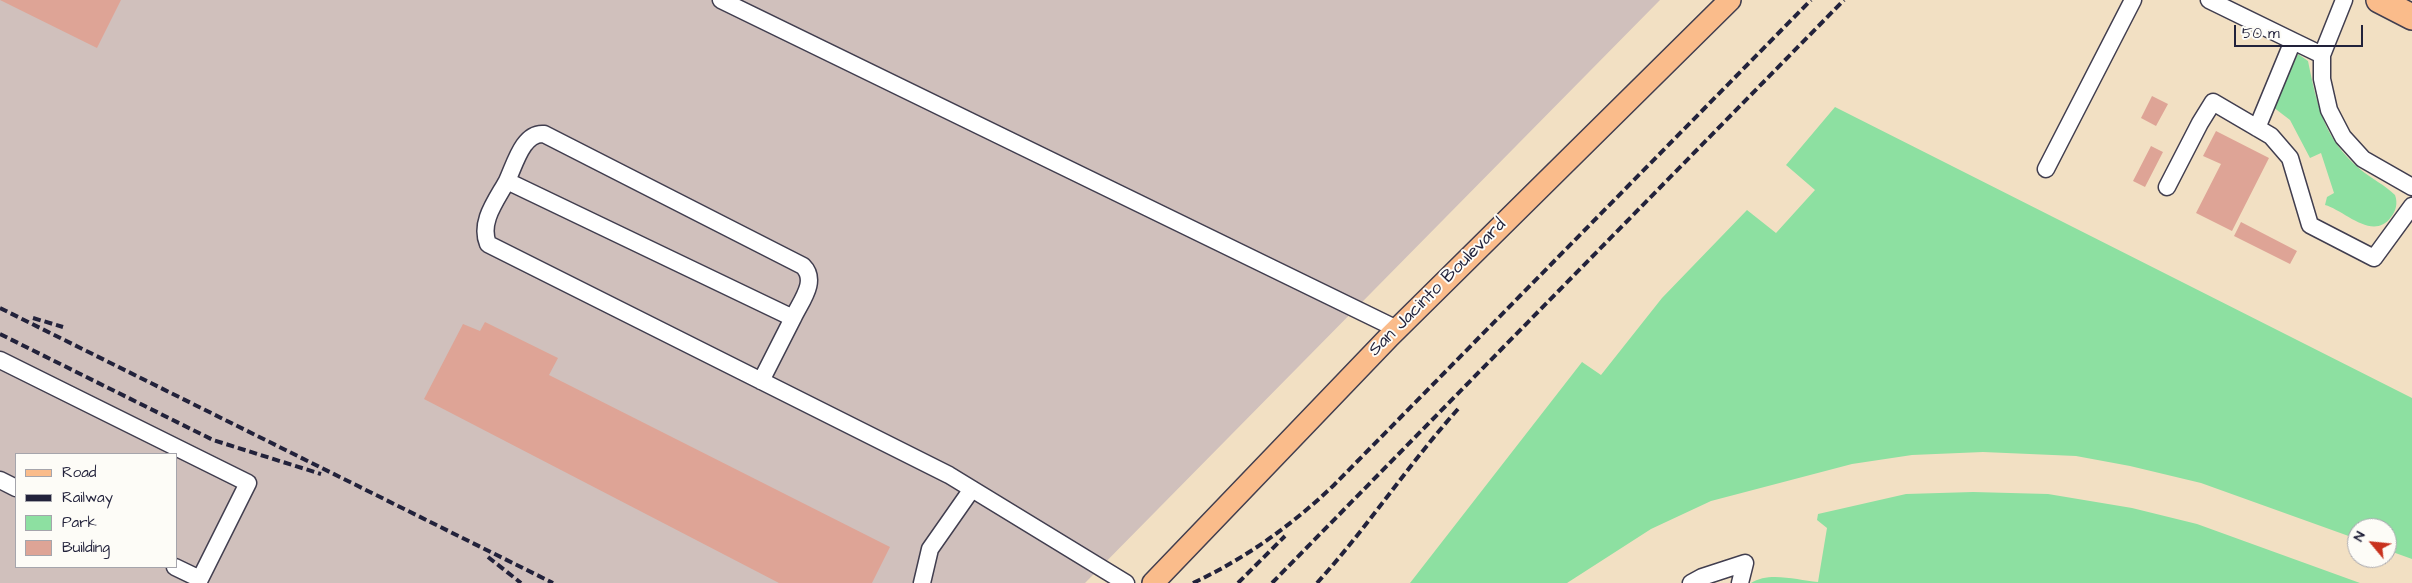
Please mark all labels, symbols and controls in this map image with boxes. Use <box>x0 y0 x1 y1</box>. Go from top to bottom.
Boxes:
scale bar <box>2237 15 2366 47</box>
text: 50 m <box>2242 23 2280 44</box>
street label: San Jacinto Boulevard <box>1365 215 1511 361</box>
legend <box>15 453 178 568</box>
text: Road <box>62 462 96 483</box>
text: Railway <box>62 487 113 508</box>
text: Park <box>62 512 97 533</box>
north arrow <box>2347 518 2397 568</box>
text: N <box>2349 528 2371 545</box>
text: Building <box>62 537 110 558</box>

